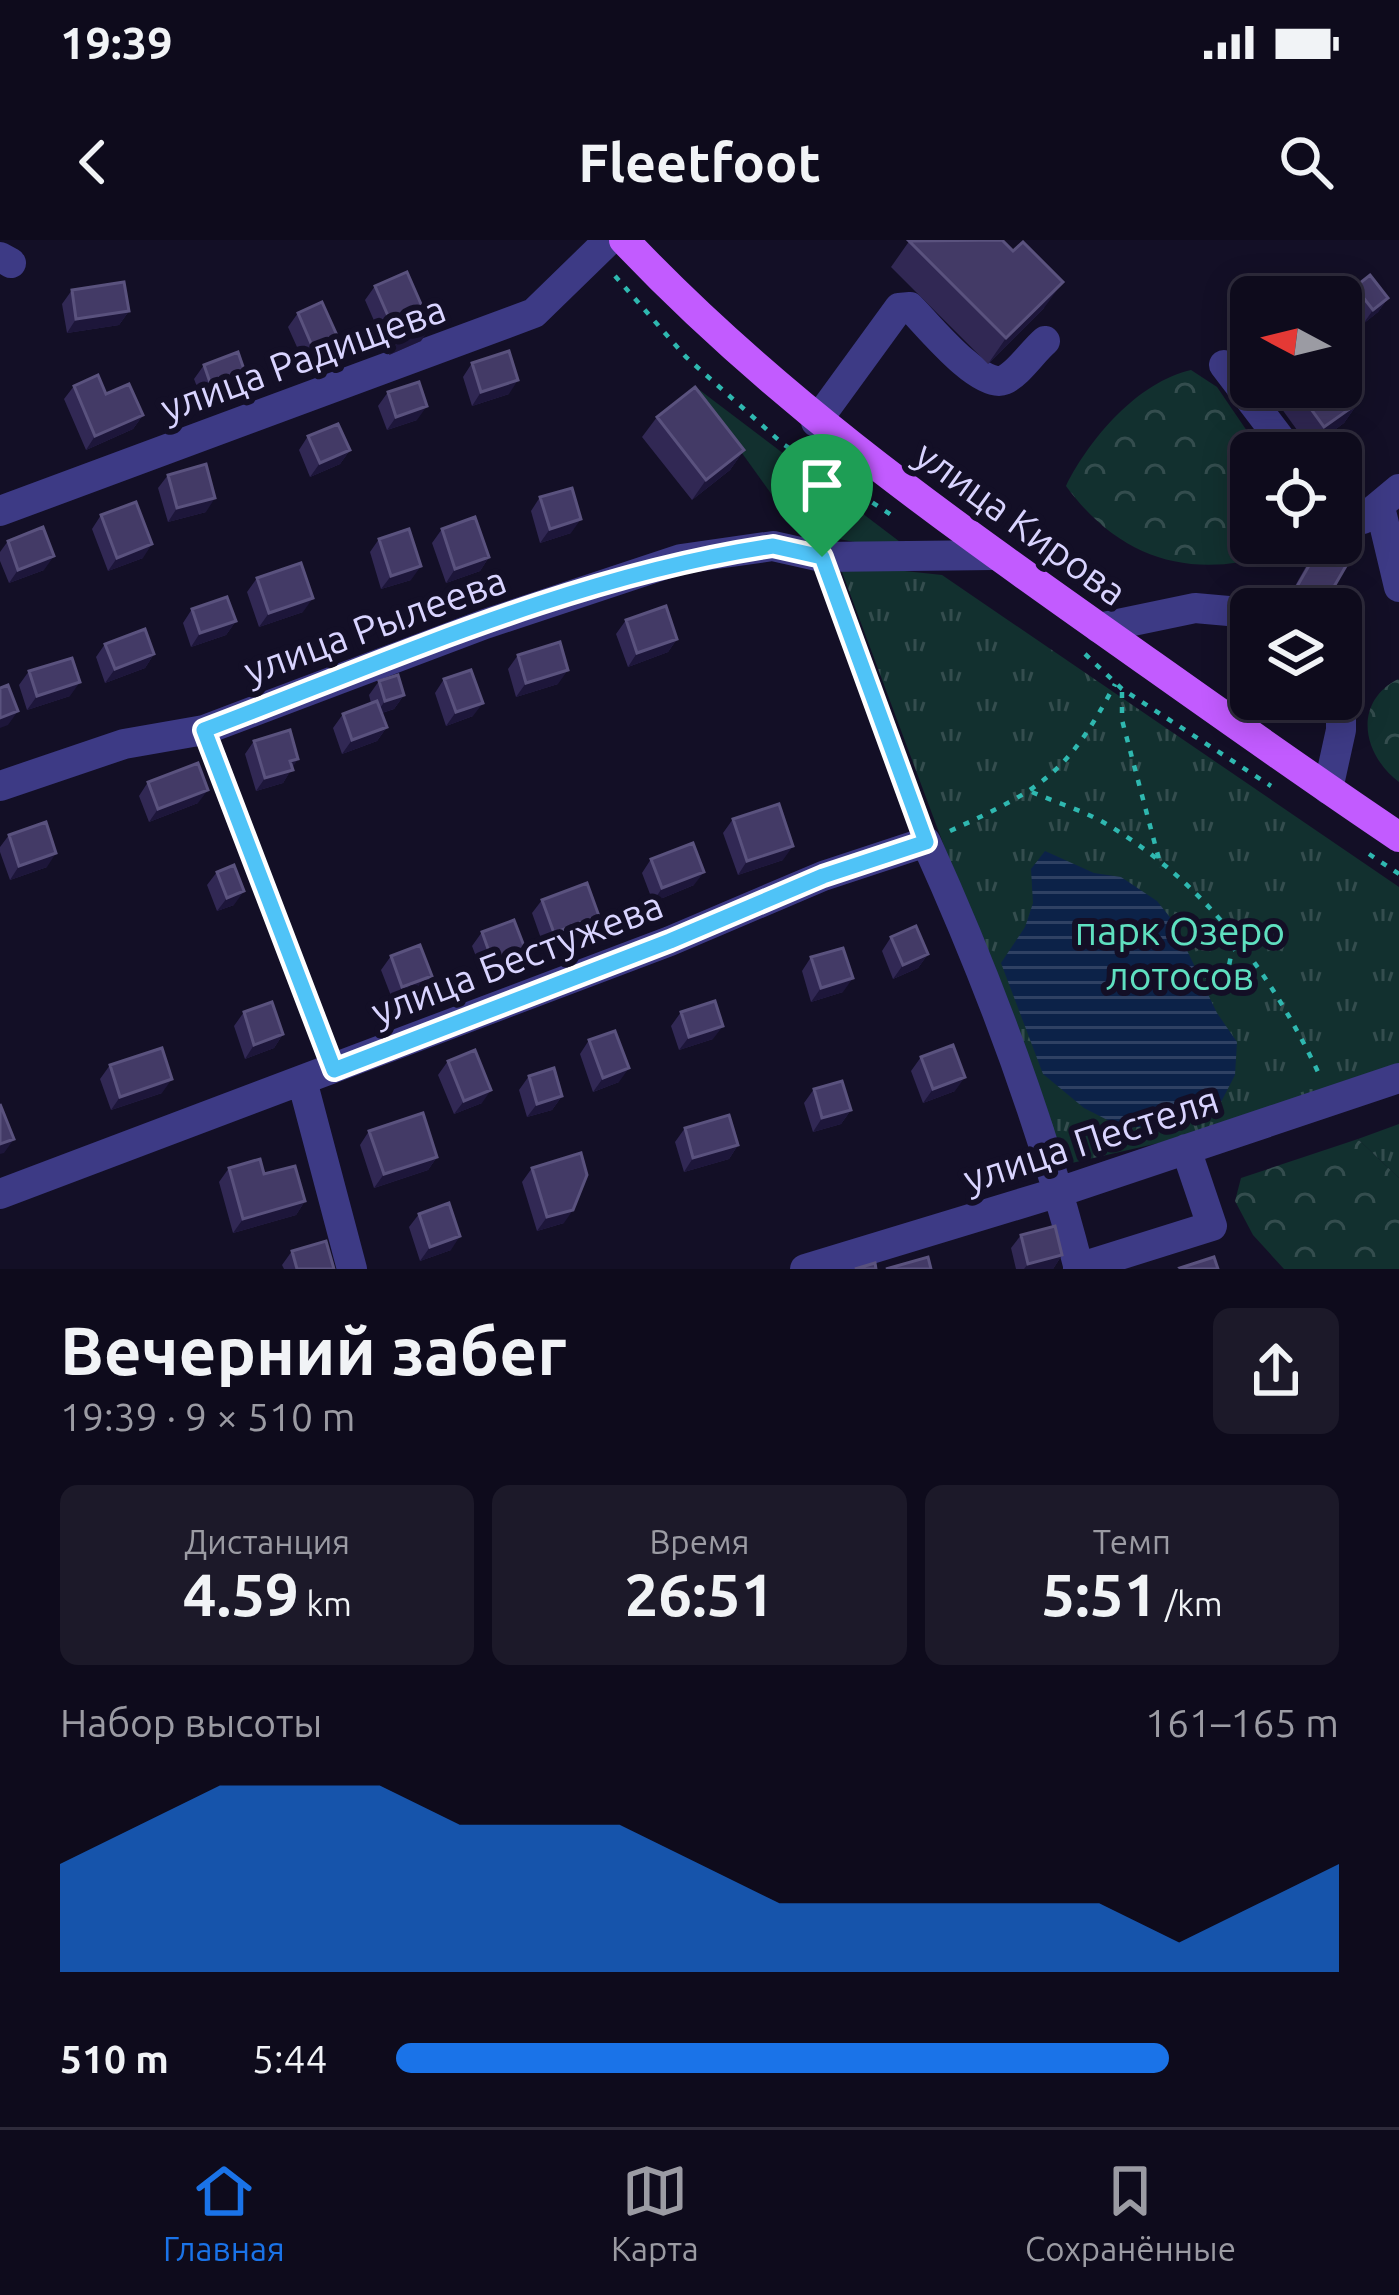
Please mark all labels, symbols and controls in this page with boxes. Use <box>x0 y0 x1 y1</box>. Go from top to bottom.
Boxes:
text: 19:39 <box>60 17 173 68</box>
icon: back <box>60 129 126 195</box>
icon: search <box>1273 129 1339 195</box>
text: Fleetfoot <box>578 132 821 192</box>
north arrow <box>1230 276 1362 408</box>
map controls <box>1230 276 1362 720</box>
street label: улица Радищева <box>155 286 451 429</box>
street label: улица Кирова <box>908 432 1135 613</box>
button: locate <box>1230 432 1362 564</box>
pin <box>771 434 873 557</box>
icon: arrive <box>789 452 855 518</box>
street label: улица Рылеева <box>238 557 512 692</box>
button: layers <box>1230 588 1362 720</box>
street label: улица Бестужева <box>365 882 668 1033</box>
park label: парк Озеро лотосов <box>1075 909 1285 997</box>
street label: улица Пестеля <box>958 1077 1224 1200</box>
button: share <box>1213 1308 1339 1434</box>
text: Вечерний забег <box>60 1313 566 1387</box>
text: 19:39 · 9 × 510 m <box>60 1395 355 1438</box>
text: Дистанция <box>184 1523 350 1560</box>
text: Время <box>649 1523 750 1560</box>
text: Темп <box>1093 1523 1171 1560</box>
text: 4.59 <box>183 1560 299 1627</box>
text: 26:51 <box>624 1560 775 1627</box>
text: 5:51 <box>1041 1560 1158 1627</box>
text: km <box>299 1585 352 1622</box>
text: /km <box>1158 1585 1222 1622</box>
text: Набор высоты <box>60 1701 322 1744</box>
text: 161–165 m <box>1145 1701 1339 1744</box>
text: 510 m <box>60 2037 169 2080</box>
text: 5:44 <box>252 2037 328 2080</box>
tab: Главная <box>163 2158 285 2267</box>
tab: Карта <box>611 2158 699 2267</box>
tab: Сохранённые <box>1025 2158 1236 2267</box>

